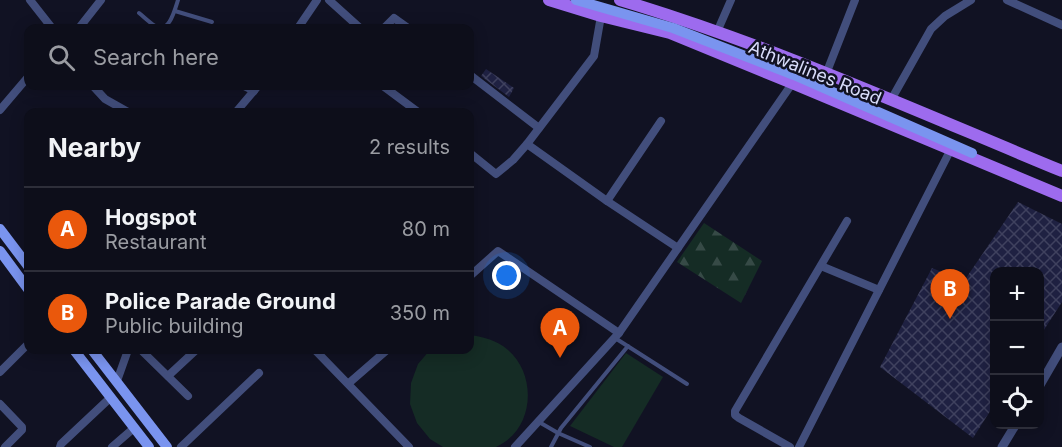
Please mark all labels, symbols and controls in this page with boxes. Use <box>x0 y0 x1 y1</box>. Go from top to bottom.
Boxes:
search box <box>24 24 474 90</box>
street label: Athwalines Road <box>746 36 885 109</box>
icon: search <box>45 41 78 74</box>
text: Search here <box>93 44 219 70</box>
text: Nearby <box>48 132 141 163</box>
text: 2 results <box>369 135 450 159</box>
text: Hogspot <box>105 204 197 230</box>
text: A <box>60 217 75 241</box>
text: 80 m <box>402 217 450 241</box>
text: Restaurant <box>105 230 207 254</box>
your location <box>492 261 521 290</box>
map controls <box>990 267 1044 429</box>
button: + <box>990 267 1044 321</box>
pin: B <box>930 270 970 319</box>
text: Police Parade Ground <box>105 288 336 314</box>
text: B <box>61 301 74 325</box>
text: 350 m <box>390 301 450 325</box>
pin: A <box>540 308 580 358</box>
text: Public building <box>105 314 244 338</box>
button: − <box>990 321 1044 375</box>
button: locate <box>990 375 1044 429</box>

